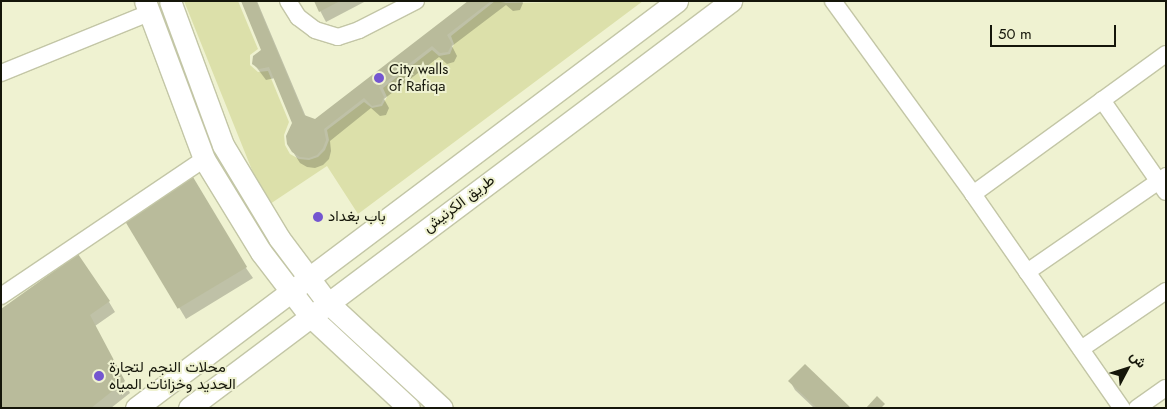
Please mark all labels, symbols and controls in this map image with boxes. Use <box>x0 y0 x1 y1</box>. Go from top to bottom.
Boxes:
scale bar <box>992 15 1118 47</box>
text: 50 m <box>998 23 1032 45</box>
place label: City walls of Rafiqa <box>389 60 448 95</box>
marker: City walls of Rafiqa <box>373 72 385 84</box>
street label: طريق الكرنيش <box>420 171 498 237</box>
place label: باب بغداد <box>328 208 386 226</box>
marker: باب بغداد <box>312 211 324 223</box>
north arrow <box>1102 344 1152 394</box>
text: ش <box>1125 346 1152 372</box>
place label: محلات النجم لتجارة الحديد وخزانات المياه <box>109 358 236 393</box>
marker: محلات النجم لتجارة الحديد وخزانات المياه <box>93 370 105 382</box>

